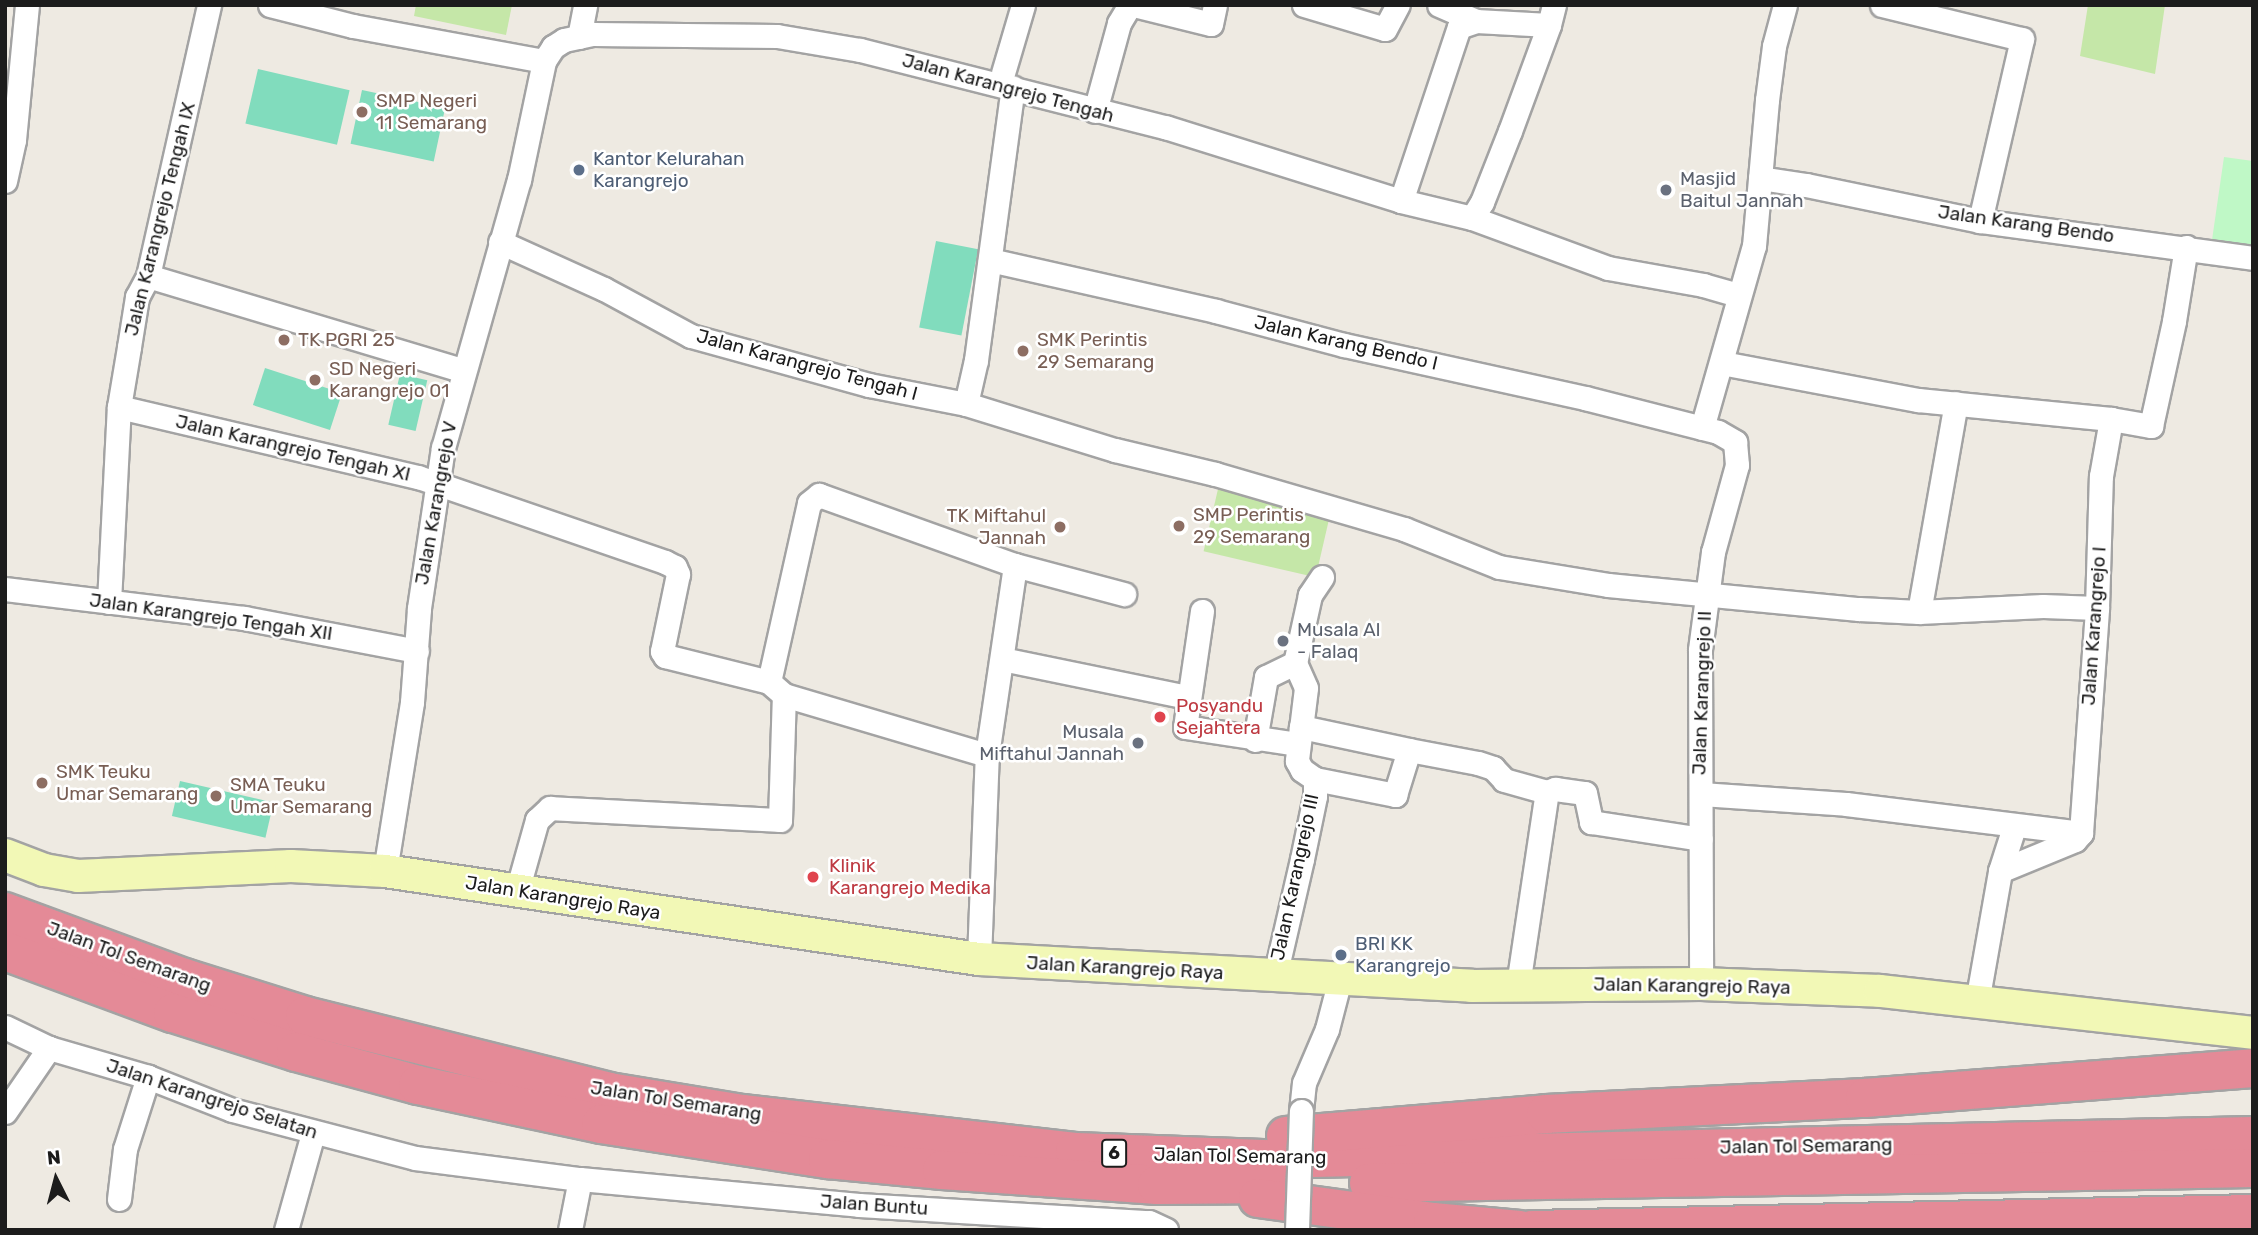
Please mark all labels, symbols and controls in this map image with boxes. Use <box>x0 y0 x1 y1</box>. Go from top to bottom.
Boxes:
street label: Jalan Karangrejo Tengah <box>899 49 1117 127</box>
place label: SMP Negeri 11 Semarang <box>376 90 487 134</box>
street label: Jalan Karangrejo Tengah IX <box>120 100 200 338</box>
marker: SMP Negeri 11 Semarang <box>354 104 370 120</box>
place label: Kantor Kelurahan Karangrejo <box>593 148 745 192</box>
marker: Kantor Kelurahan Karangrejo <box>571 162 587 178</box>
place label: Masjid Baitul Jannah <box>1680 168 1803 212</box>
marker: Masjid Baitul Jannah <box>1658 182 1674 198</box>
street label: Jalan Karang Bendo <box>1936 200 2116 248</box>
street label: Jalan Karang Bendo I <box>1252 311 1440 375</box>
street label: Jalan Karangrejo Tengah I <box>694 324 920 406</box>
place label: TK PGRI 25 <box>298 329 395 351</box>
place label: SMK Perintis 29 Semarang <box>1037 329 1154 373</box>
marker: TK PGRI 25 <box>276 332 292 348</box>
marker: SMK Perintis 29 Semarang <box>1015 343 1031 359</box>
place label: SD Negeri Karangrejo 01 <box>329 358 449 402</box>
marker: SD Negeri Karangrejo 01 <box>307 372 323 388</box>
street label: Jalan Karangrejo Tengah XI <box>173 410 413 486</box>
street label: Jalan Karangrejo V <box>410 419 462 587</box>
place label: SMP Perintis 29 Semarang <box>1193 504 1310 548</box>
place label: TK Miftahul Jannah <box>946 505 1046 549</box>
marker: SMP Perintis 29 Semarang <box>1171 518 1187 534</box>
marker: TK Miftahul Jannah <box>1052 519 1068 535</box>
street label: Jalan Karangrejo I <box>2077 546 2111 706</box>
street label: Jalan Karangrejo Tengah XII <box>88 589 334 645</box>
street label: Jalan Karangrejo II <box>1688 610 1716 776</box>
place label: Musala Al - Falaq <box>1297 619 1381 663</box>
marker: Musala Al - Falaq <box>1275 633 1291 649</box>
place label: Posyandu Sejahtera <box>1176 695 1263 739</box>
marker: Posyandu Sejahtera <box>1150 707 1170 727</box>
place label: Musala Miftahul Jannah <box>979 721 1124 765</box>
marker: Musala Miftahul Jannah <box>1130 735 1146 751</box>
place label: SMK Teuku Umar Semarang <box>56 761 199 805</box>
place label: SMA Teuku Umar Semarang <box>230 774 373 818</box>
marker: SMK Teuku Umar Semarang <box>34 775 50 791</box>
marker: SMA Teuku Umar Semarang <box>208 788 224 804</box>
street label: Jalan Karangrejo III <box>1266 792 1324 962</box>
place label: Klinik Karangrejo Medika <box>829 855 991 899</box>
marker: Klinik Karangrejo Medika <box>803 867 823 887</box>
street label: Jalan Karangrejo Raya <box>464 871 662 925</box>
street label: Jalan Tol Semarang <box>44 917 214 997</box>
place label: BRI KK Karangrejo <box>1355 933 1451 977</box>
marker: BRI KK Karangrejo <box>1333 947 1349 963</box>
street label: Jalan Karangrejo Raya <box>1026 951 1224 985</box>
street label: Jalan Karangrejo Raya <box>1593 973 1791 999</box>
street label: Jalan Karangrejo Selatan <box>103 1054 321 1144</box>
street label: Jalan Tol Semarang <box>589 1076 763 1126</box>
street label: Jalan Tol Semarang <box>1719 1133 1893 1159</box>
road number: 6 <box>1100 1138 1128 1168</box>
street label: Jalan Tol Semarang <box>1153 1143 1327 1169</box>
north arrow <box>21 1144 91 1214</box>
text: N <box>46 1145 62 1170</box>
street label: Jalan Buntu <box>819 1190 929 1220</box>

